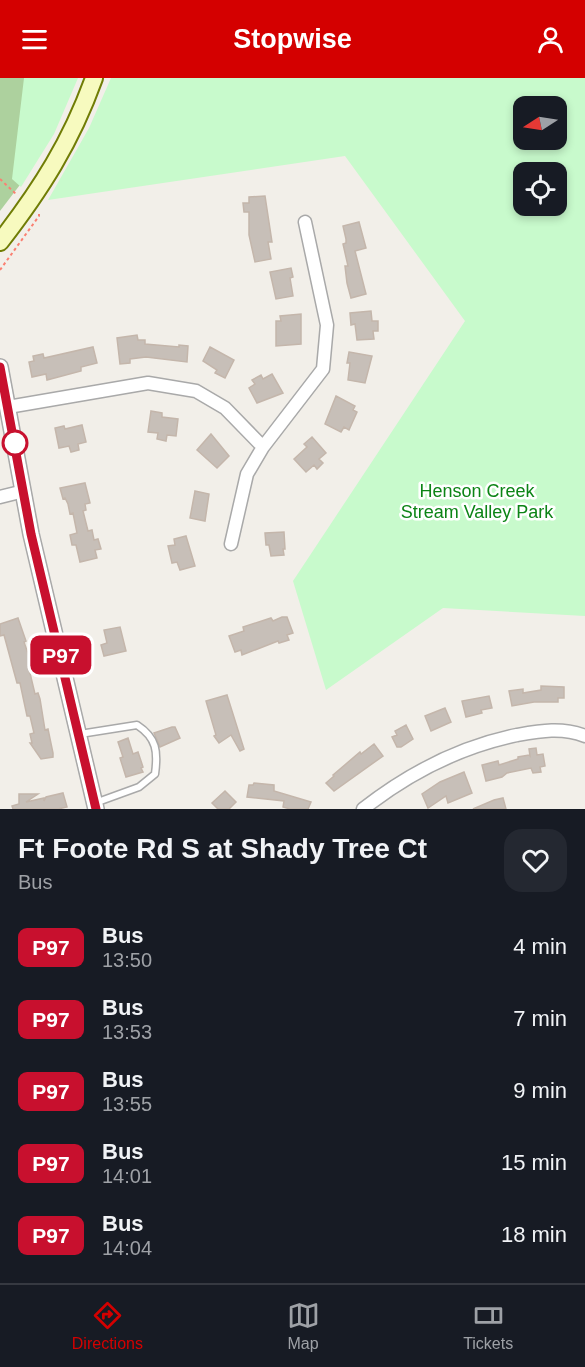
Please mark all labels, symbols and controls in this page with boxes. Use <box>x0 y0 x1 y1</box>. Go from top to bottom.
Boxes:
icon: menu <box>18 23 51 56</box>
icon: person <box>534 23 567 56</box>
text: Stopwise <box>233 24 352 54</box>
north arrow <box>513 96 567 150</box>
map controls <box>513 96 567 216</box>
button: locate <box>513 162 567 216</box>
unlabelled marker <box>2 430 28 456</box>
park label: Henson Creek Stream Valley Park <box>401 481 554 522</box>
line badge: P97 <box>26 636 95 674</box>
text: P97 <box>42 644 80 667</box>
button: heart <box>504 829 567 892</box>
text: Ft Foote Rd S at Shady Tree Ct <box>18 833 427 864</box>
text: Bus <box>18 871 52 893</box>
text: Bus <box>102 923 144 948</box>
text: 4 min <box>513 934 567 959</box>
text: P97 <box>32 936 70 959</box>
text: 13:50 <box>102 949 152 971</box>
text: Bus <box>102 995 144 1020</box>
text: 7 min <box>513 1006 567 1031</box>
text: P97 <box>32 1008 70 1031</box>
text: 13:53 <box>102 1021 152 1043</box>
text: Bus <box>102 1067 144 1092</box>
text: 9 min <box>513 1078 567 1103</box>
text: P97 <box>32 1080 70 1103</box>
text: 13:55 <box>102 1093 152 1115</box>
text: Bus <box>102 1139 144 1164</box>
text: 15 min <box>501 1150 567 1175</box>
text: P97 <box>32 1152 70 1175</box>
text: 14:01 <box>102 1165 152 1187</box>
text: Bus <box>102 1211 144 1236</box>
text: 18 min <box>501 1222 567 1247</box>
text: P97 <box>32 1224 70 1247</box>
text: 14:04 <box>102 1237 152 1259</box>
tab: Directions <box>72 1299 143 1353</box>
tab: Map <box>287 1299 320 1353</box>
tab: Tickets <box>463 1299 513 1353</box>

